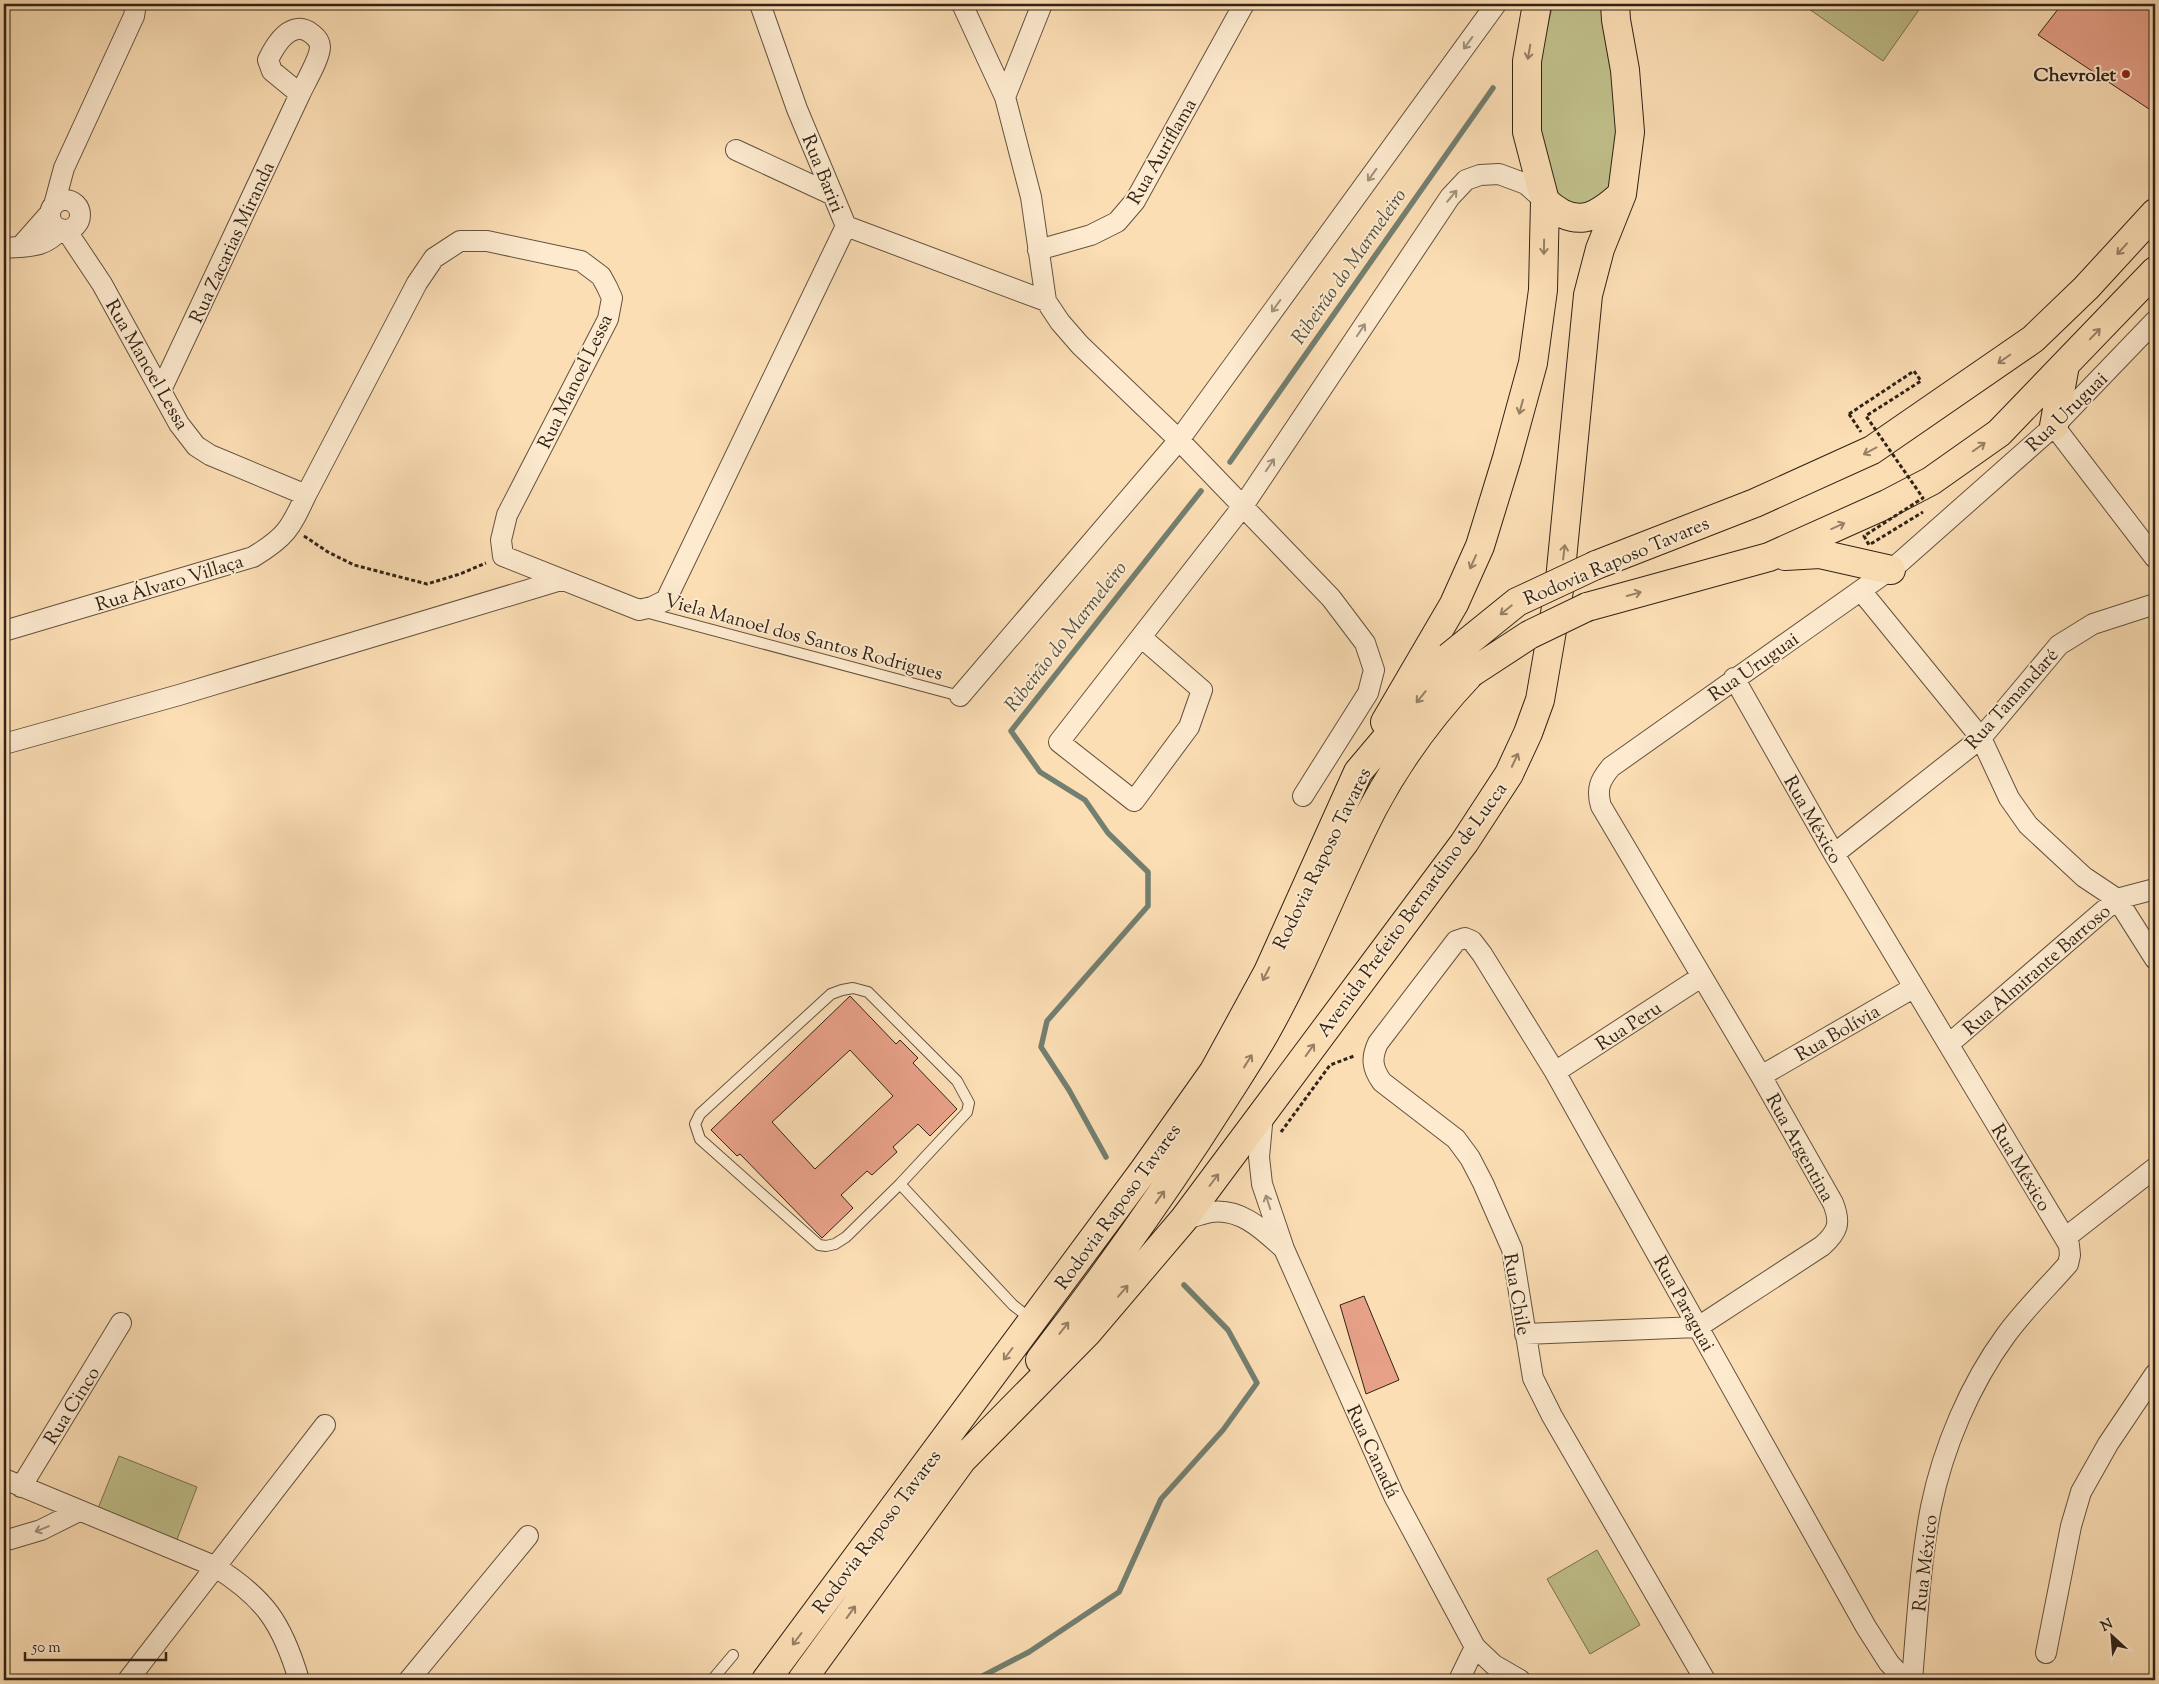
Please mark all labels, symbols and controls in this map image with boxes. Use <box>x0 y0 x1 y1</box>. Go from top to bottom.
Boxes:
one-way arrow <box>1462 36 1473 49</box>
one-way arrow <box>1523 43 1533 59</box>
place label: Chevrolet <box>2033 63 2117 90</box>
marker: Chevrolet <box>2120 68 2132 80</box>
street label: Rua Auriflama <box>1122 94 1205 210</box>
street label: Rua Bariri <box>794 131 850 217</box>
street label: Rua Zacarias Miranda <box>184 158 283 328</box>
one-way arrow <box>1367 167 1377 181</box>
water label: Ribeirão do Marmeleiro <box>1285 184 1415 351</box>
one-way arrow <box>1446 190 1457 203</box>
one-way arrow <box>1539 239 1548 255</box>
one-way arrow <box>2116 242 2128 255</box>
street label: Rua Manoel Lessa <box>97 295 194 436</box>
one-way arrow <box>1271 299 1281 313</box>
street label: Rua Manoel Lessa <box>532 310 621 454</box>
one-way arrow <box>1356 324 1366 338</box>
one-way arrow <box>2089 328 2101 340</box>
one-way arrow <box>1997 354 2011 364</box>
street label: Rua Uruguai <box>2021 367 2115 459</box>
one-way arrow <box>1516 399 1525 415</box>
one-way arrow <box>1972 442 1986 452</box>
one-way arrow <box>1862 446 1877 456</box>
one-way arrow <box>1265 459 1275 473</box>
street label: Rodovia Raposo Tavares <box>1520 511 1714 614</box>
one-way arrow <box>1830 521 1845 531</box>
one-way arrow <box>1559 544 1569 560</box>
street label: Rua Álvaro Villaça <box>92 549 247 620</box>
one-way arrow <box>1467 554 1477 569</box>
water label: Ribeirão do Marmeleiro <box>999 556 1135 719</box>
street label: Viela Manoel dos Santos Rodrigues <box>661 588 946 689</box>
one-way arrow <box>1626 589 1642 598</box>
one-way arrow <box>1500 605 1513 616</box>
street label: Rua Uruguai <box>1704 627 1805 709</box>
street label: Rua Tamandaré <box>1960 643 2066 756</box>
one-way arrow <box>1416 690 1427 703</box>
one-way arrow <box>1511 753 1520 768</box>
street label: Rodovia Raposo Tavares <box>1267 764 1379 955</box>
street label: Rua México <box>1776 771 1848 869</box>
street label: Avenida Prefeito Bernardino de Lucca <box>1311 778 1515 1043</box>
street label: Rua Almirante Barroso <box>1958 899 2117 1043</box>
one-way arrow <box>1261 966 1270 981</box>
street label: Rua Peru <box>1591 996 1668 1058</box>
street label: Rua Bolívia <box>1791 999 1886 1069</box>
one-way arrow <box>1305 1043 1315 1057</box>
one-way arrow <box>1243 1054 1253 1068</box>
street label: Rua Argentina <box>1758 1089 1840 1207</box>
street label: Rodovia Raposo Tavares <box>1050 1119 1188 1296</box>
street label: Rua México <box>1983 1120 2057 1217</box>
one-way arrow <box>1208 1174 1219 1187</box>
one-way arrow <box>1155 1190 1165 1204</box>
one-way arrow <box>1263 1195 1273 1211</box>
street label: Rua Chile <box>1495 1251 1536 1338</box>
street label: Rua Paraguai <box>1645 1251 1720 1357</box>
one-way arrow <box>1117 1285 1128 1298</box>
one-way arrow <box>1059 1322 1070 1335</box>
one-way arrow <box>1003 1347 1013 1361</box>
street label: Rua Cinco <box>39 1362 108 1451</box>
street label: Rua Canadá <box>1338 1401 1405 1503</box>
street label: Rodovia Raposo Tavares <box>807 1445 949 1620</box>
street label: Rua México <box>1907 1513 1946 1613</box>
one-way arrow <box>35 1525 51 1534</box>
one-way arrow <box>846 1605 856 1619</box>
north arrow <box>2086 1612 2136 1662</box>
text: N <box>2098 1615 2117 1638</box>
scale bar <box>25 1629 166 1661</box>
one-way arrow <box>792 1632 802 1646</box>
text: 50 m <box>31 1638 61 1659</box>

